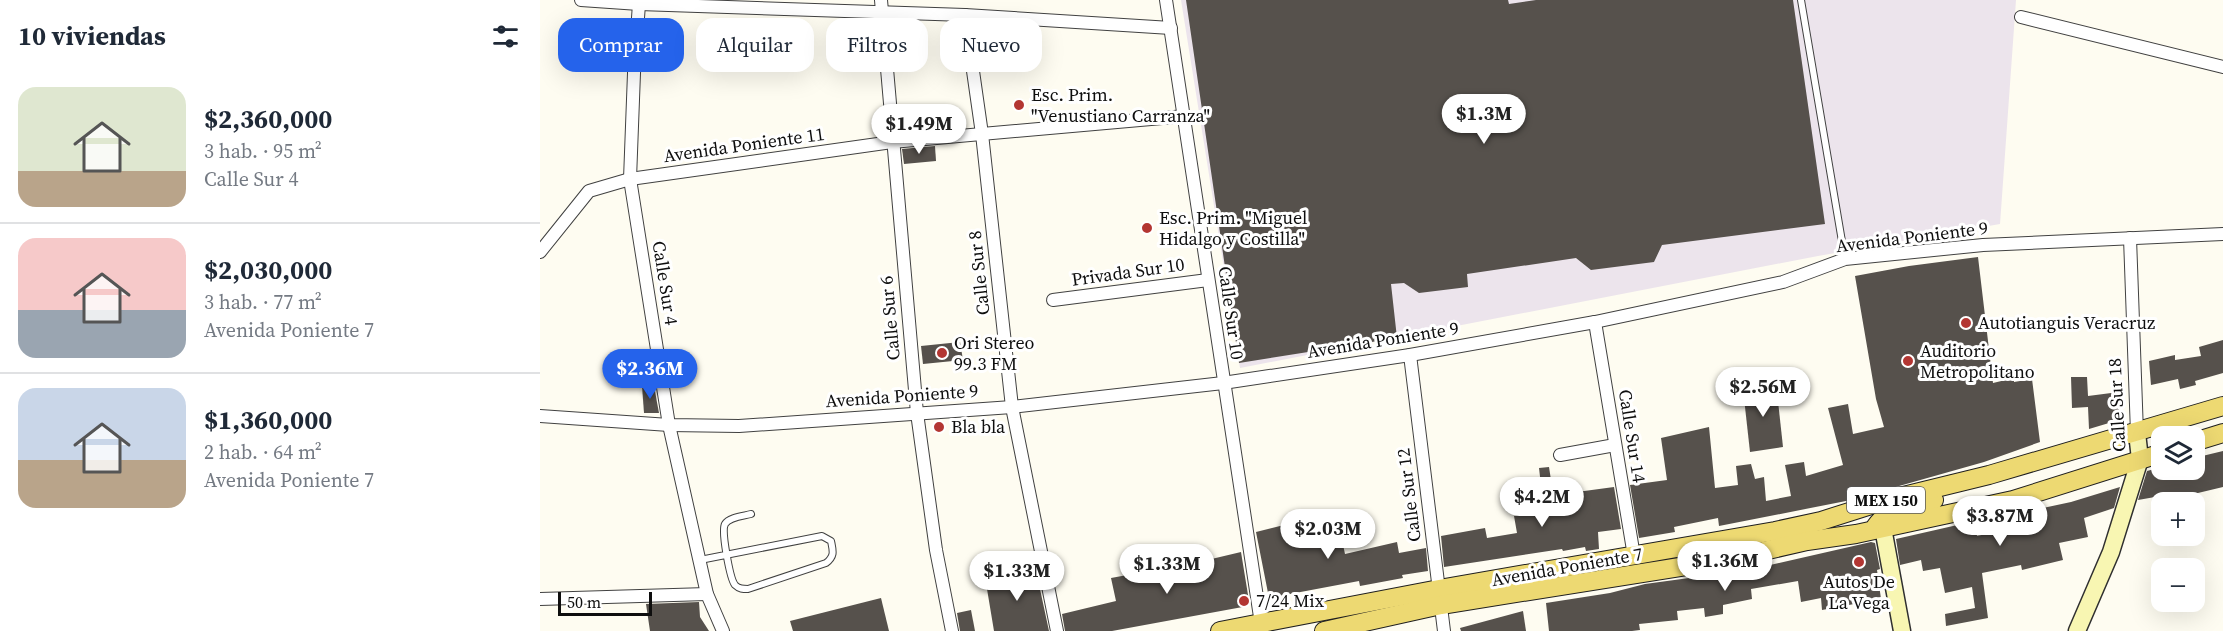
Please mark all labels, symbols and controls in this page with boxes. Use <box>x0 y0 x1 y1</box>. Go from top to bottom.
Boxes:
text: 10 viviendas <box>18 18 166 54</box>
chip: Comprar <box>558 18 684 72</box>
chip: Alquilar <box>696 18 814 72</box>
chip: Filtros <box>826 18 928 72</box>
chip: Nuevo <box>940 18 1042 72</box>
icon: filters <box>489 20 522 53</box>
place label: Esc. Prim. "Venustiano Carranza" <box>1031 82 1210 128</box>
pin: $1.3M <box>1442 94 1526 145</box>
marker: Esc. Prim. "Venustiano Carranza" <box>1012 98 1026 112</box>
text: $1.3M <box>1456 99 1512 127</box>
text: $2,360,000 <box>204 101 332 137</box>
pin: $1.49M <box>870 104 968 155</box>
text: $1.49M <box>885 109 953 137</box>
icon: home <box>66 111 138 183</box>
street label: Avenida Poniente 11 <box>662 121 826 168</box>
text: 3 hab. · 95 m² <box>204 137 322 165</box>
text: Calle Sur 4 <box>204 165 298 193</box>
place label: Esc. Prim. "Miguel Hidalgo y Costilla" <box>1159 205 1307 251</box>
street label: Avenida Poniente 9 <box>1834 215 1989 258</box>
marker: Esc. Prim. "Miguel Hidalgo y Costilla" <box>1140 221 1154 235</box>
street label: Calle Sur 8 <box>962 229 995 317</box>
street label: Calle Sur 4 <box>647 239 684 327</box>
street label: Privada Sur 10 <box>1070 251 1186 292</box>
text: $2,030,000 <box>204 252 332 288</box>
icon: home <box>66 262 138 334</box>
street label: Calle Sur 10 <box>1213 265 1250 361</box>
street label: Calle Sur 6 <box>873 275 906 361</box>
text: 3 hab. · 77 m² <box>204 288 322 316</box>
place label: Autotianguis Veracruz <box>1978 310 2155 335</box>
street label: Avenida Poniente 9 <box>1305 315 1460 364</box>
text: Avenida Poniente 7 <box>204 316 374 344</box>
marker: Autotianguis Veracruz <box>1959 316 1973 330</box>
place label: Ori Stereo 99.3 FM <box>954 330 1035 376</box>
place label: Auditorio Metropolitano <box>1920 338 2035 384</box>
marker: Ori Stereo 99.3 FM <box>935 346 949 360</box>
pin: $2.36M <box>601 349 699 400</box>
text: $2.36M <box>616 354 684 382</box>
marker: Auditorio Metropolitano <box>1901 354 1915 368</box>
street label: Calle Sur 18 <box>2102 357 2131 453</box>
pin: $2.56M <box>1714 367 1812 418</box>
text: $2.56M <box>1729 372 1797 400</box>
street label: Avenida Poniente 9 <box>825 378 979 413</box>
street label: Calle Sur 14 <box>1613 388 1652 484</box>
text: $1,360,000 <box>204 402 332 438</box>
icon: home <box>66 412 138 484</box>
place label: Bla bla <box>951 414 1006 439</box>
marker: Bla bla <box>932 420 946 434</box>
map controls <box>2151 426 2205 612</box>
button: layers <box>2151 426 2205 480</box>
text: 2 hab. · 64 m² <box>204 438 322 466</box>
street label: Calle Sur 12 <box>1390 447 1427 543</box>
text: Avenida Poniente 7 <box>204 466 374 494</box>
pin: $4.2M <box>1500 477 1584 528</box>
text: $4.2M <box>1514 482 1570 510</box>
road number: MEX 150 <box>1847 487 1925 513</box>
button: + <box>2151 492 2205 546</box>
pin: $3.87M <box>1951 496 2049 547</box>
text: $3.87M <box>1966 501 2034 529</box>
pin: $2.03M <box>1279 509 1377 560</box>
text: $2.03M <box>1294 514 1362 542</box>
street label: Avenida Poniente 7 <box>1489 541 1644 592</box>
pin: $1.36M <box>1676 541 1774 592</box>
pin: $1.33M <box>1118 544 1216 595</box>
text: $1.36M <box>1691 546 1759 574</box>
text: $1.33M <box>1133 549 1201 577</box>
pin: $1.33M <box>968 551 1066 602</box>
marker: Autos De La Vega <box>1852 555 1866 569</box>
text: $1.33M <box>983 556 1051 584</box>
button: − <box>2151 558 2205 612</box>
place label: Autos De La Vega <box>1823 569 1895 615</box>
place label: 7/24 Mix <box>1256 588 1325 613</box>
scale bar <box>558 589 652 616</box>
text: 50 m <box>567 591 601 613</box>
marker: 7/24 Mix <box>1237 594 1251 608</box>

